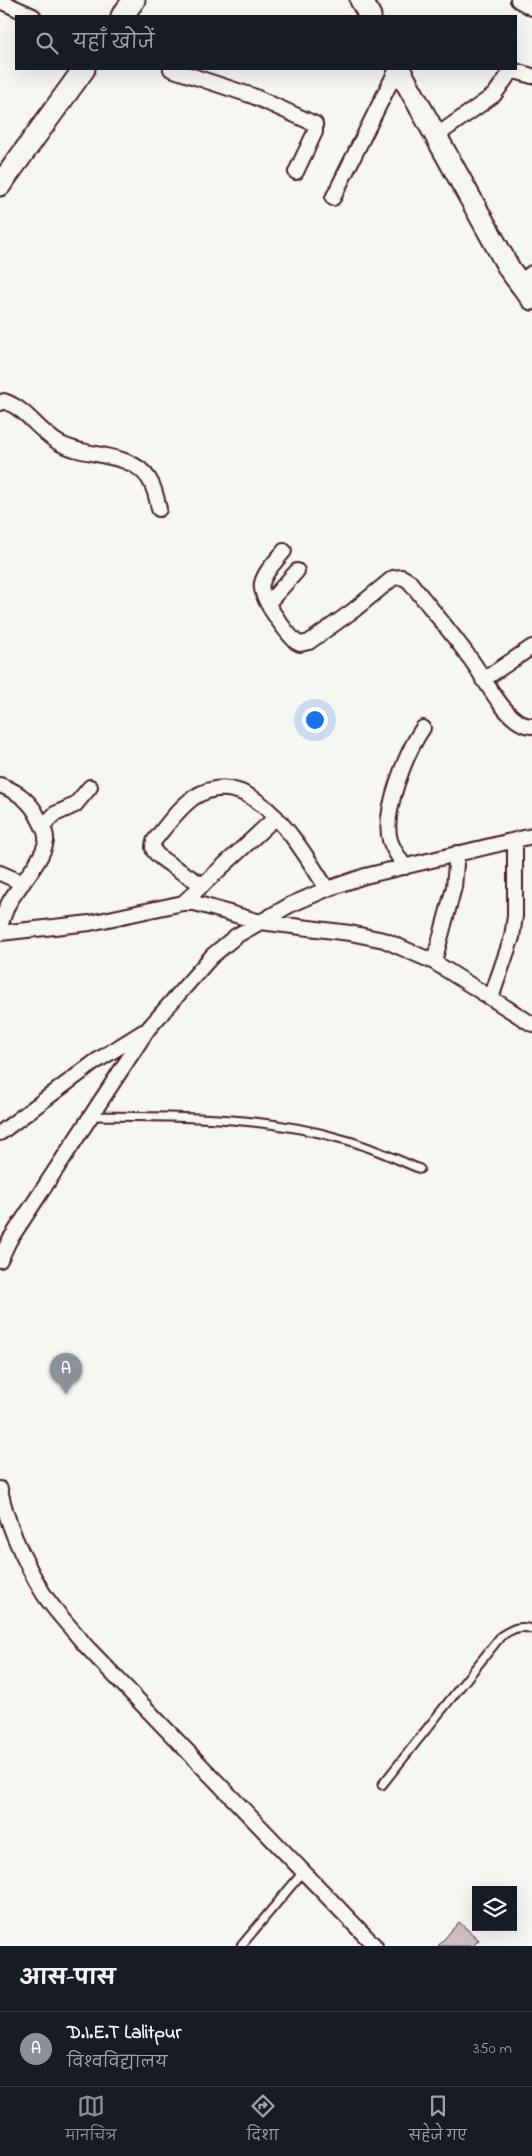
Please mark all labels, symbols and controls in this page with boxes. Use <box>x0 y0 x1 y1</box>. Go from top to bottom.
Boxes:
search box <box>15 15 517 70</box>
icon: search <box>33 29 61 57</box>
text: यहाँ खोजें <box>73 30 155 57</box>
your location <box>302 707 328 733</box>
pin: A <box>50 1353 82 1394</box>
map controls <box>472 1886 517 1931</box>
button: layers <box>472 1886 517 1931</box>
text: आस-पास <box>20 1964 115 1994</box>
text: D.I.E.T Lalitpur <box>67 2020 182 2047</box>
text: A <box>31 2037 41 2061</box>
text: 350 m <box>473 2037 512 2061</box>
text: विश्वविद्यालय <box>67 2051 167 2075</box>
tab: मानचित्र <box>65 2092 116 2151</box>
tab: दिशा <box>247 2092 279 2151</box>
tab: सहेजे गए <box>409 2092 467 2151</box>

